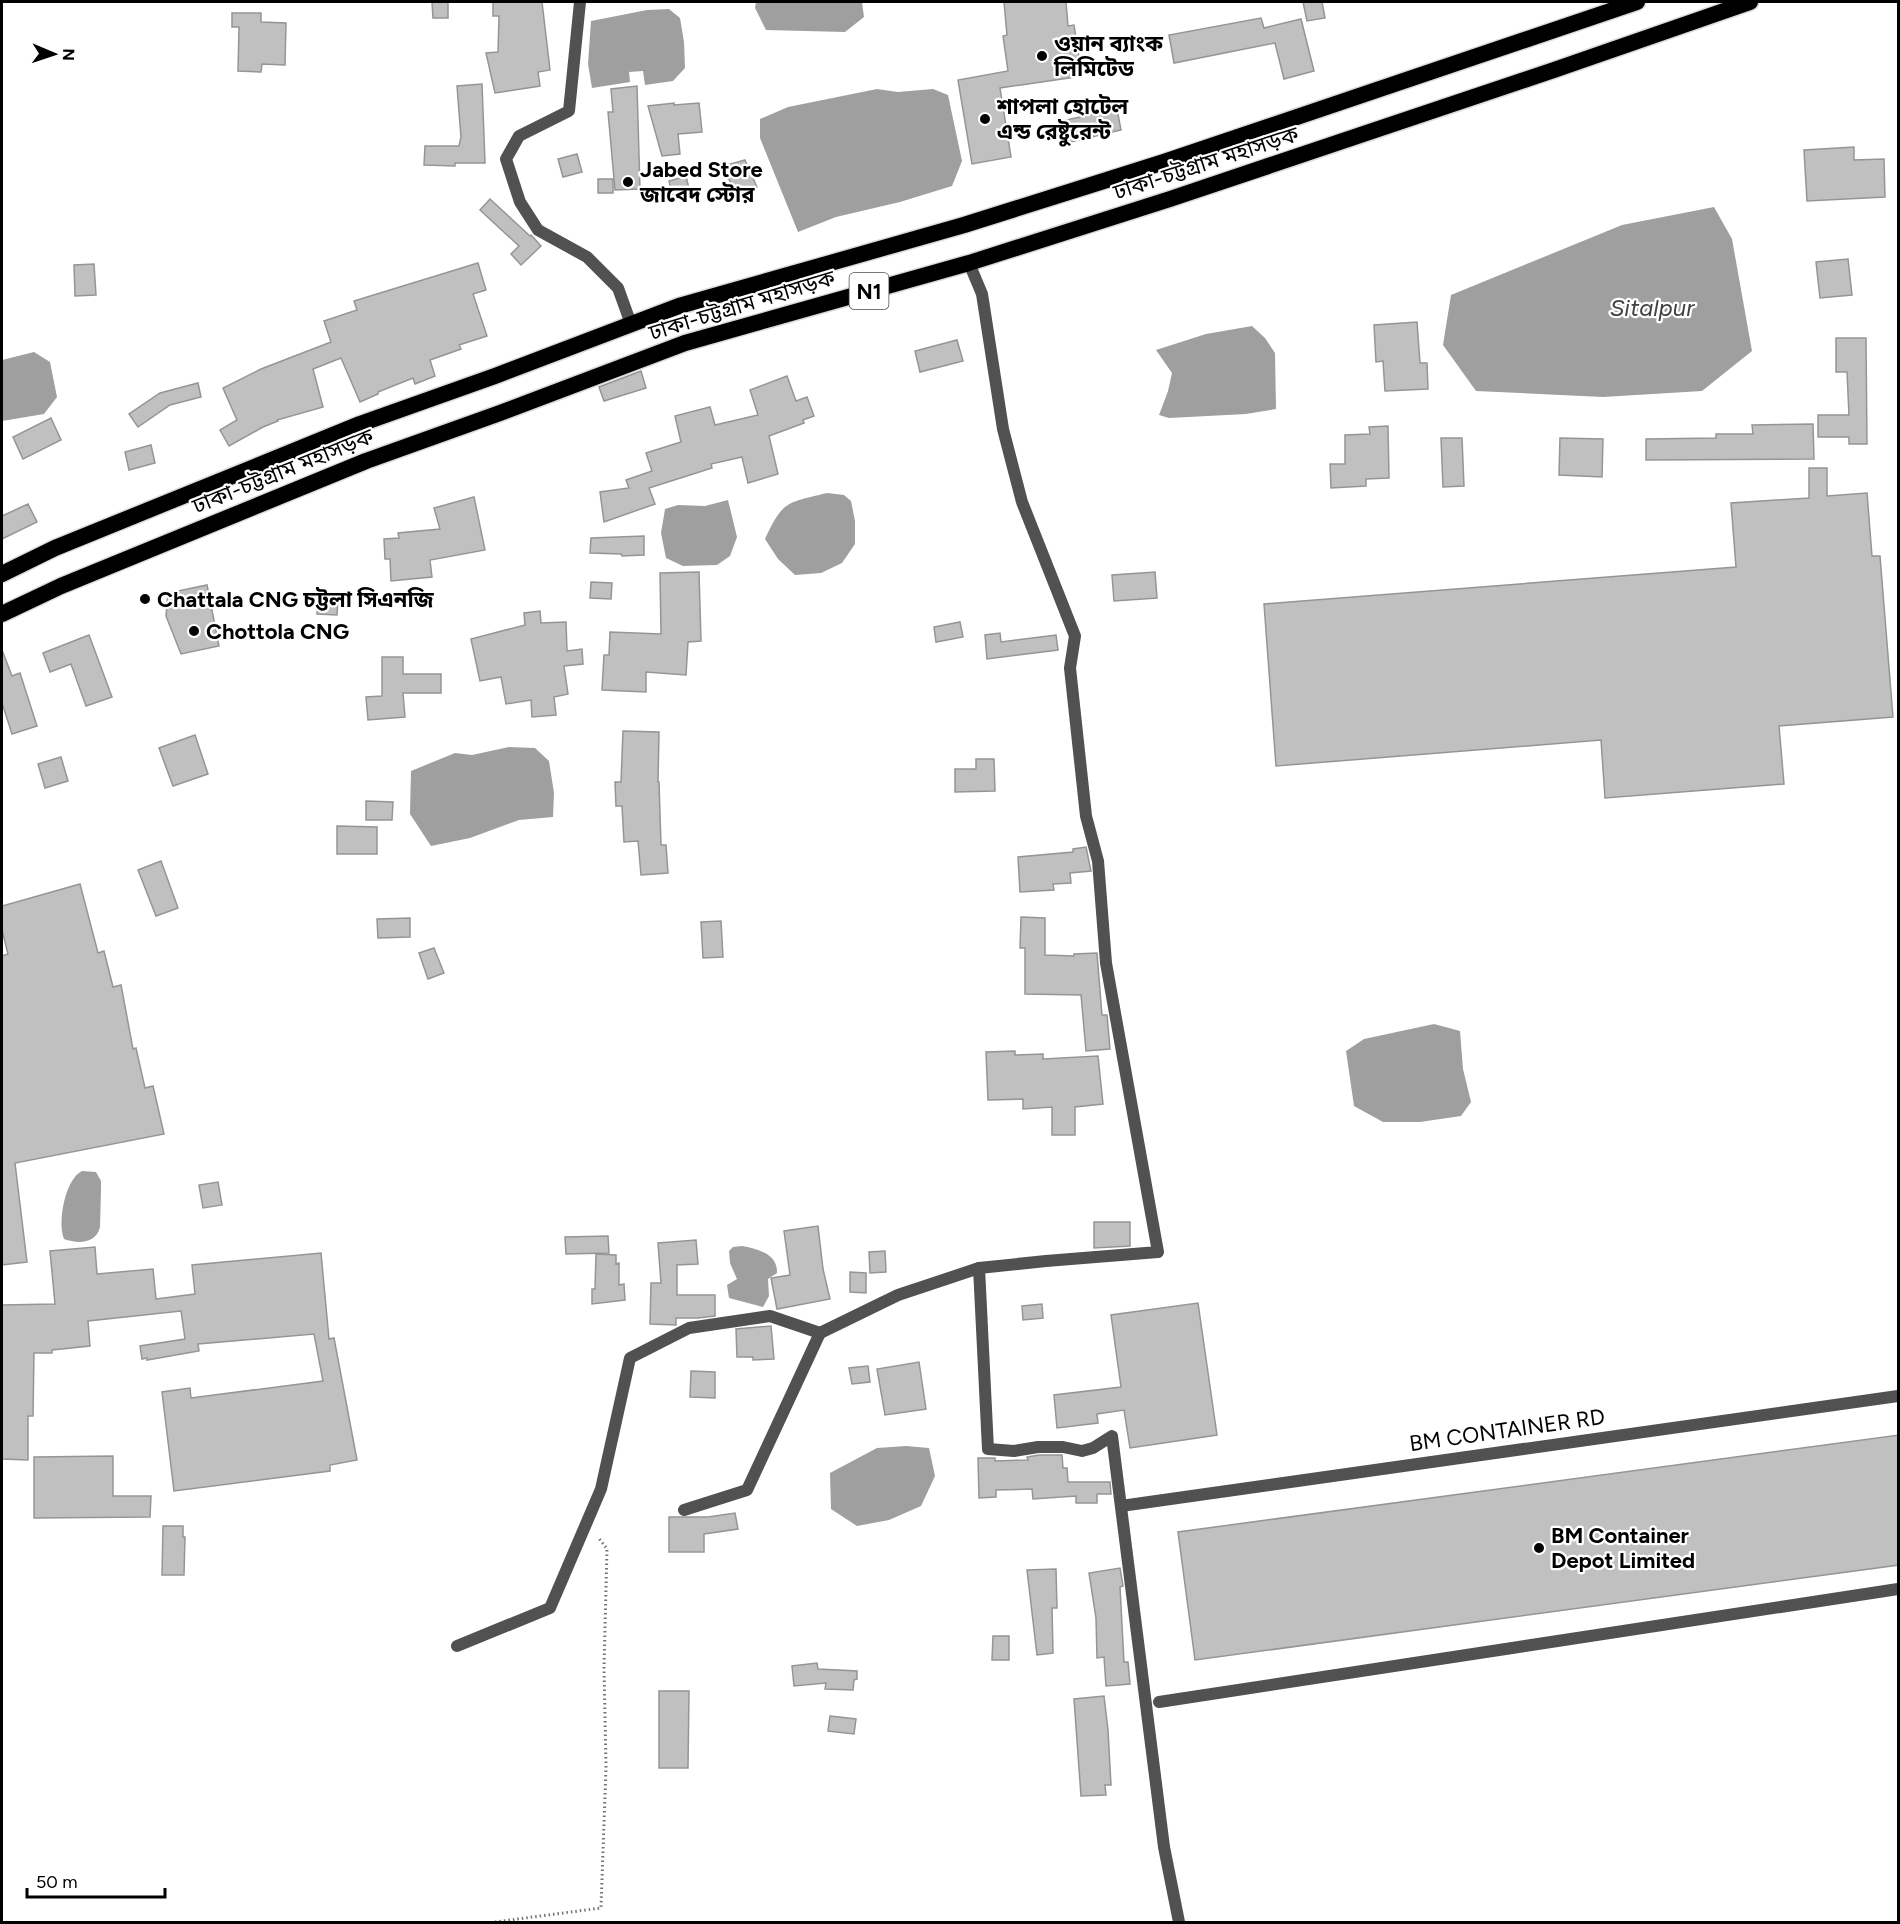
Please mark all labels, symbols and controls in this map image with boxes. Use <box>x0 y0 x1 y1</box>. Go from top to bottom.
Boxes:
north arrow <box>24 24 84 84</box>
place label: ওয়ান ব্যাংক লিমিটেড <box>1053 30 1164 82</box>
text: N <box>59 48 78 61</box>
marker: ওয়ান ব্যাংক লিমিটেড <box>1035 49 1049 63</box>
place label: শাপলা হোটেল এন্ড রেষ্টুরেন্ট <box>996 93 1128 146</box>
marker: শাপলা হোটেল এন্ড রেষ্টুরেন্ট <box>978 112 992 126</box>
street label: ঢাকা-চট্টগ্রাম মহাসড়ক <box>1109 120 1302 206</box>
place label: Jabed Store জাবেদ স্টোর <box>639 156 763 208</box>
marker: Jabed Store জাবেদ স্টোর <box>621 175 635 189</box>
street label: ঢাকা-চট্টগ্রাম মহাসড়ক <box>645 264 839 346</box>
road number: N1 <box>850 273 888 309</box>
water label: Sitalpur <box>1610 293 1695 322</box>
street label: ঢাকা-চট্টগ্রাম মহাসড়ক <box>187 422 378 520</box>
place label: Chattala CNG চট্টলা সিএনজি <box>157 586 435 613</box>
marker: Chattala CNG চট্টলা সিএনজি <box>138 592 152 606</box>
place label: Chottola CNG <box>206 618 349 645</box>
marker: Chottola CNG <box>187 624 201 638</box>
street label: BM CONTAINER RD <box>1408 1403 1606 1457</box>
place label: BM Container Depot Limited <box>1551 1522 1695 1574</box>
marker: BM Container Depot Limited <box>1532 1541 1546 1555</box>
scale bar <box>27 1861 165 1899</box>
text: 50 m <box>36 1871 78 1893</box>

